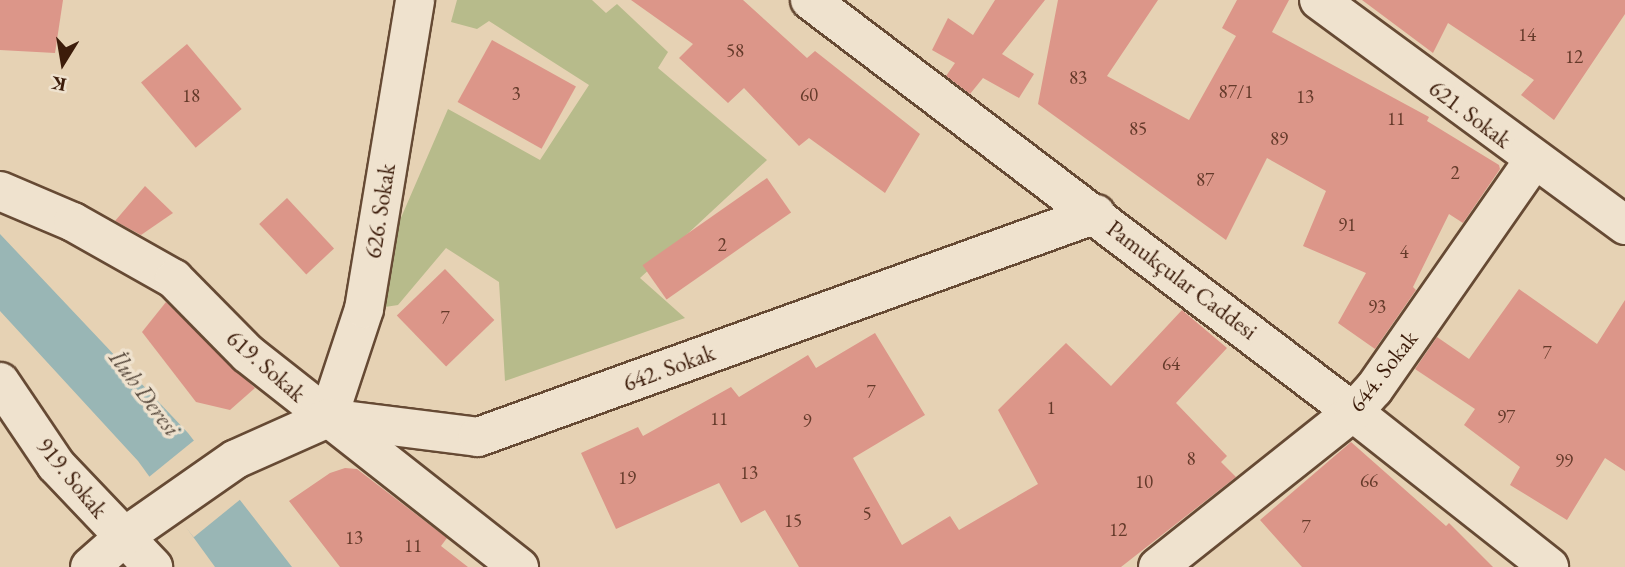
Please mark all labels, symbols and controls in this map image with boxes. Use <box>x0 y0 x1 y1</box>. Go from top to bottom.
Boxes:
house number: 14 <box>1518 24 1536 46</box>
north arrow <box>28 28 98 98</box>
house number: 58 <box>726 40 744 62</box>
house number: 12 <box>1565 46 1583 68</box>
house number: 83 <box>1069 67 1087 89</box>
text: K <box>49 70 68 98</box>
street label: 621. Sokak <box>1424 74 1516 154</box>
house number: 87/1 <box>1219 81 1253 103</box>
house number: 3 <box>511 83 521 105</box>
house number: 60 <box>800 84 818 106</box>
house number: 18 <box>182 85 200 107</box>
house number: 13 <box>1296 86 1314 108</box>
house number: 11 <box>1387 108 1405 130</box>
house number: 85 <box>1129 118 1147 140</box>
house number: 89 <box>1270 128 1288 150</box>
street label: 626. Sokak <box>359 162 401 260</box>
house number: 2 <box>1450 162 1460 184</box>
house number: 87 <box>1196 169 1214 191</box>
house number: 91 <box>1338 214 1356 236</box>
street label: Pamukçular Caddesi <box>1101 215 1263 345</box>
house number: 2 <box>717 234 727 256</box>
house number: 4 <box>1399 241 1409 263</box>
house number: 93 <box>1368 296 1386 318</box>
house number: 7 <box>440 307 450 329</box>
street label: 619. Sokak <box>221 324 311 408</box>
street label: 644. Sokak <box>1343 325 1423 417</box>
street label: 642. Sokak <box>619 339 719 397</box>
house number: 7 <box>1542 342 1552 364</box>
water label: İluh Deresi <box>103 344 187 442</box>
house number: 64 <box>1162 353 1180 375</box>
house number: 7 <box>866 381 876 403</box>
house number: 1 <box>1046 397 1056 419</box>
house number: 97 <box>1497 406 1515 428</box>
house number: 11 <box>710 408 728 430</box>
house number: 9 <box>802 410 812 432</box>
street label: 919. Sokak <box>31 433 113 523</box>
house number: 8 <box>1186 448 1196 470</box>
house number: 99 <box>1555 450 1573 472</box>
house number: 13 <box>740 462 758 484</box>
house number: 19 <box>618 467 636 489</box>
house number: 66 <box>1360 470 1378 492</box>
house number: 10 <box>1135 471 1153 493</box>
house number: 5 <box>862 503 872 525</box>
house number: 15 <box>784 510 802 532</box>
house number: 7 <box>1301 516 1311 538</box>
house number: 12 <box>1109 519 1127 541</box>
house number: 13 <box>345 527 363 549</box>
house number: 11 <box>404 535 422 557</box>

